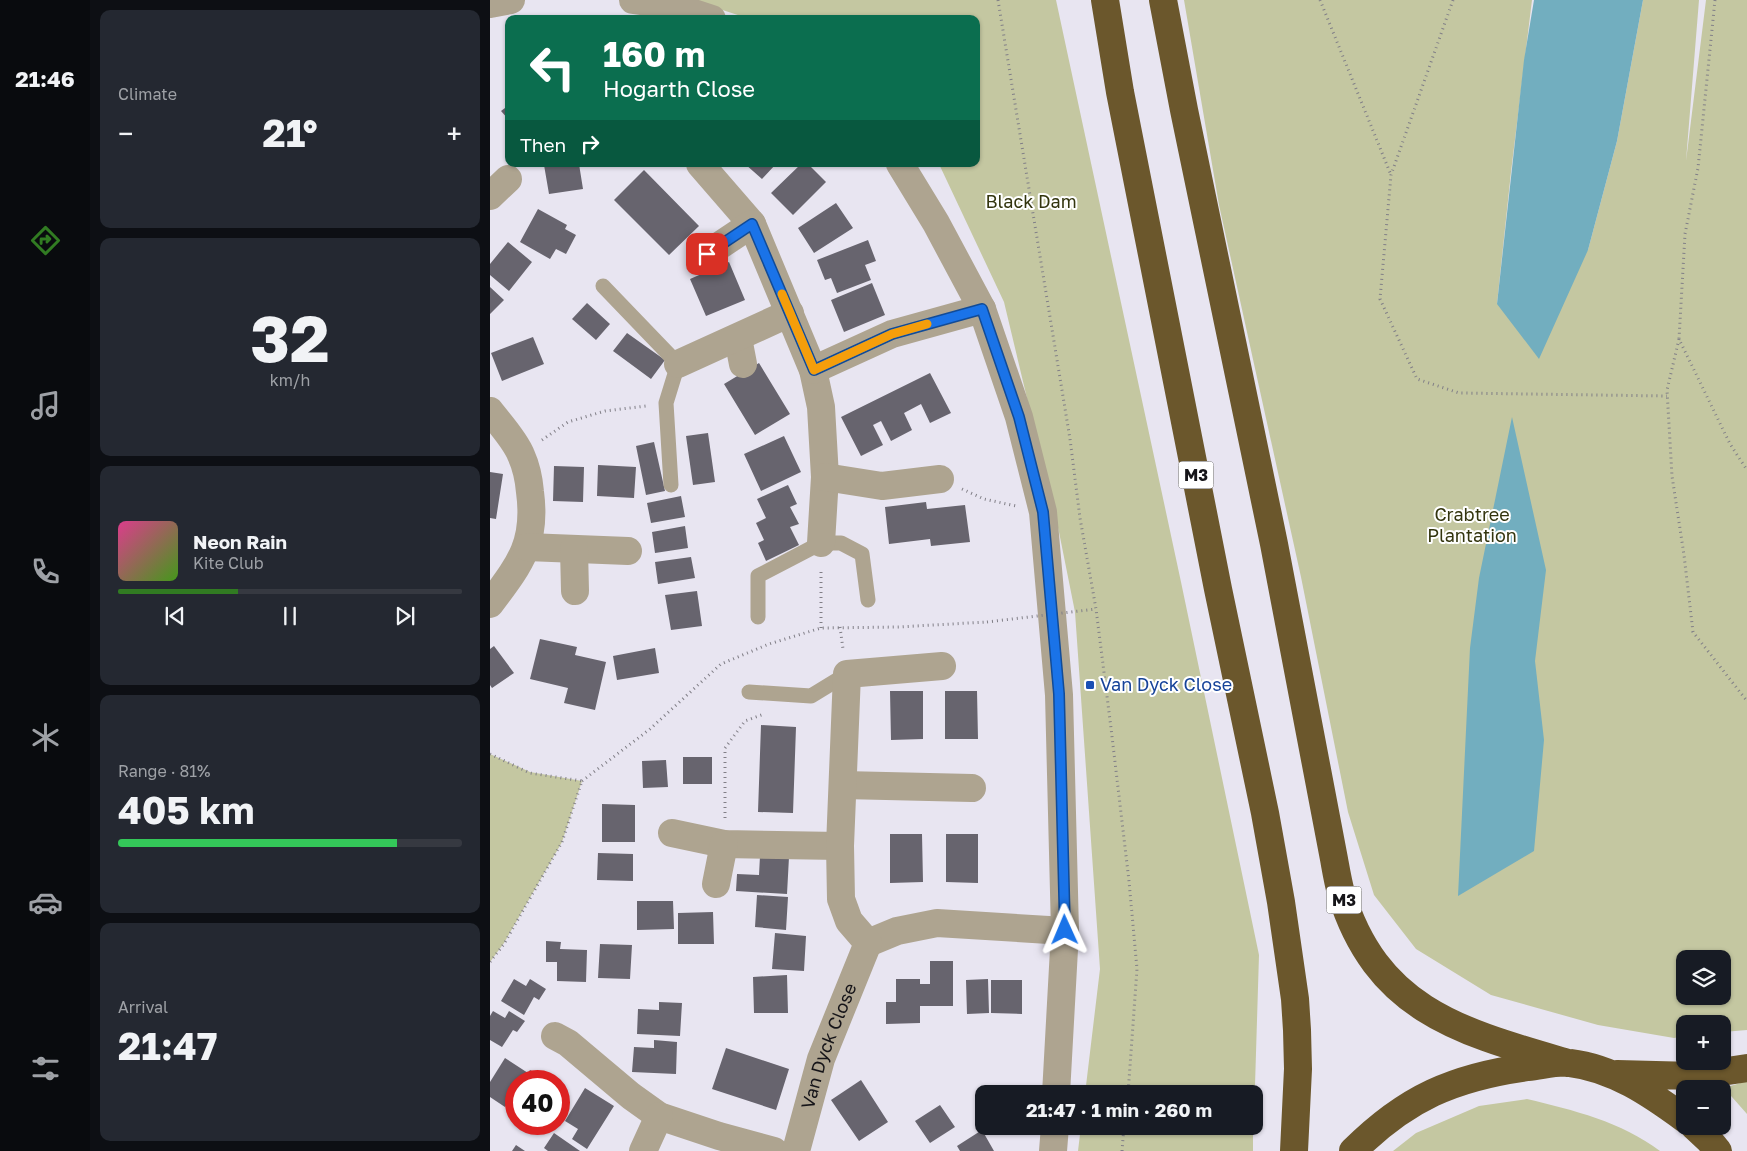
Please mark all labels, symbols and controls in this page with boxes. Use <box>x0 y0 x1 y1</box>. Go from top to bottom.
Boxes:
text: 160 m <box>603 33 705 75</box>
icon: left <box>520 35 585 100</box>
text: 21:46 <box>15 65 75 92</box>
text: Hogarth Close <box>603 75 755 102</box>
text: Climate <box>118 84 177 104</box>
text: 21° <box>263 110 318 155</box>
text: − <box>118 117 133 150</box>
text: + <box>447 117 462 150</box>
icon: right <box>576 130 604 158</box>
text: Then <box>520 133 566 156</box>
park label: Black Dam <box>985 190 1077 212</box>
icon: directions <box>28 223 63 258</box>
pin <box>686 233 728 275</box>
icon: arrive <box>693 240 721 268</box>
text: 32 <box>250 298 330 376</box>
text: km/h <box>270 370 310 390</box>
icon: music <box>28 388 63 423</box>
road number: M3 <box>1178 462 1214 488</box>
park label: Crabtree Plantation <box>1427 503 1517 546</box>
text: Neon Rain <box>193 530 287 553</box>
text: Kite Club <box>193 553 264 573</box>
icon: phone <box>28 554 63 589</box>
icon: previous <box>161 602 189 630</box>
icon: pause <box>276 602 304 630</box>
icon: next <box>391 602 419 630</box>
place label: Van Dyck Close <box>1100 673 1232 695</box>
marker: Van Dyck Close <box>1084 679 1096 691</box>
icon: climate <box>28 720 63 755</box>
text: Range · 81% <box>118 761 210 781</box>
text: 405 km <box>118 787 254 832</box>
icon: car <box>28 885 63 920</box>
road number: M3 <box>1326 886 1362 914</box>
position arrow <box>1038 903 1090 955</box>
map controls <box>1676 950 1731 1135</box>
button: layers <box>1676 950 1731 1005</box>
street label: Van Dyck Close <box>796 980 861 1111</box>
text: Arrival <box>118 997 168 1017</box>
button: + <box>1676 1015 1731 1070</box>
text: 21:47 <box>118 1023 217 1068</box>
icon: filters <box>28 1051 63 1086</box>
speed limit sign: 40 <box>505 1070 570 1135</box>
button: − <box>1676 1080 1731 1135</box>
text: 21:47 · 1 min · 260 m <box>1026 1098 1212 1121</box>

